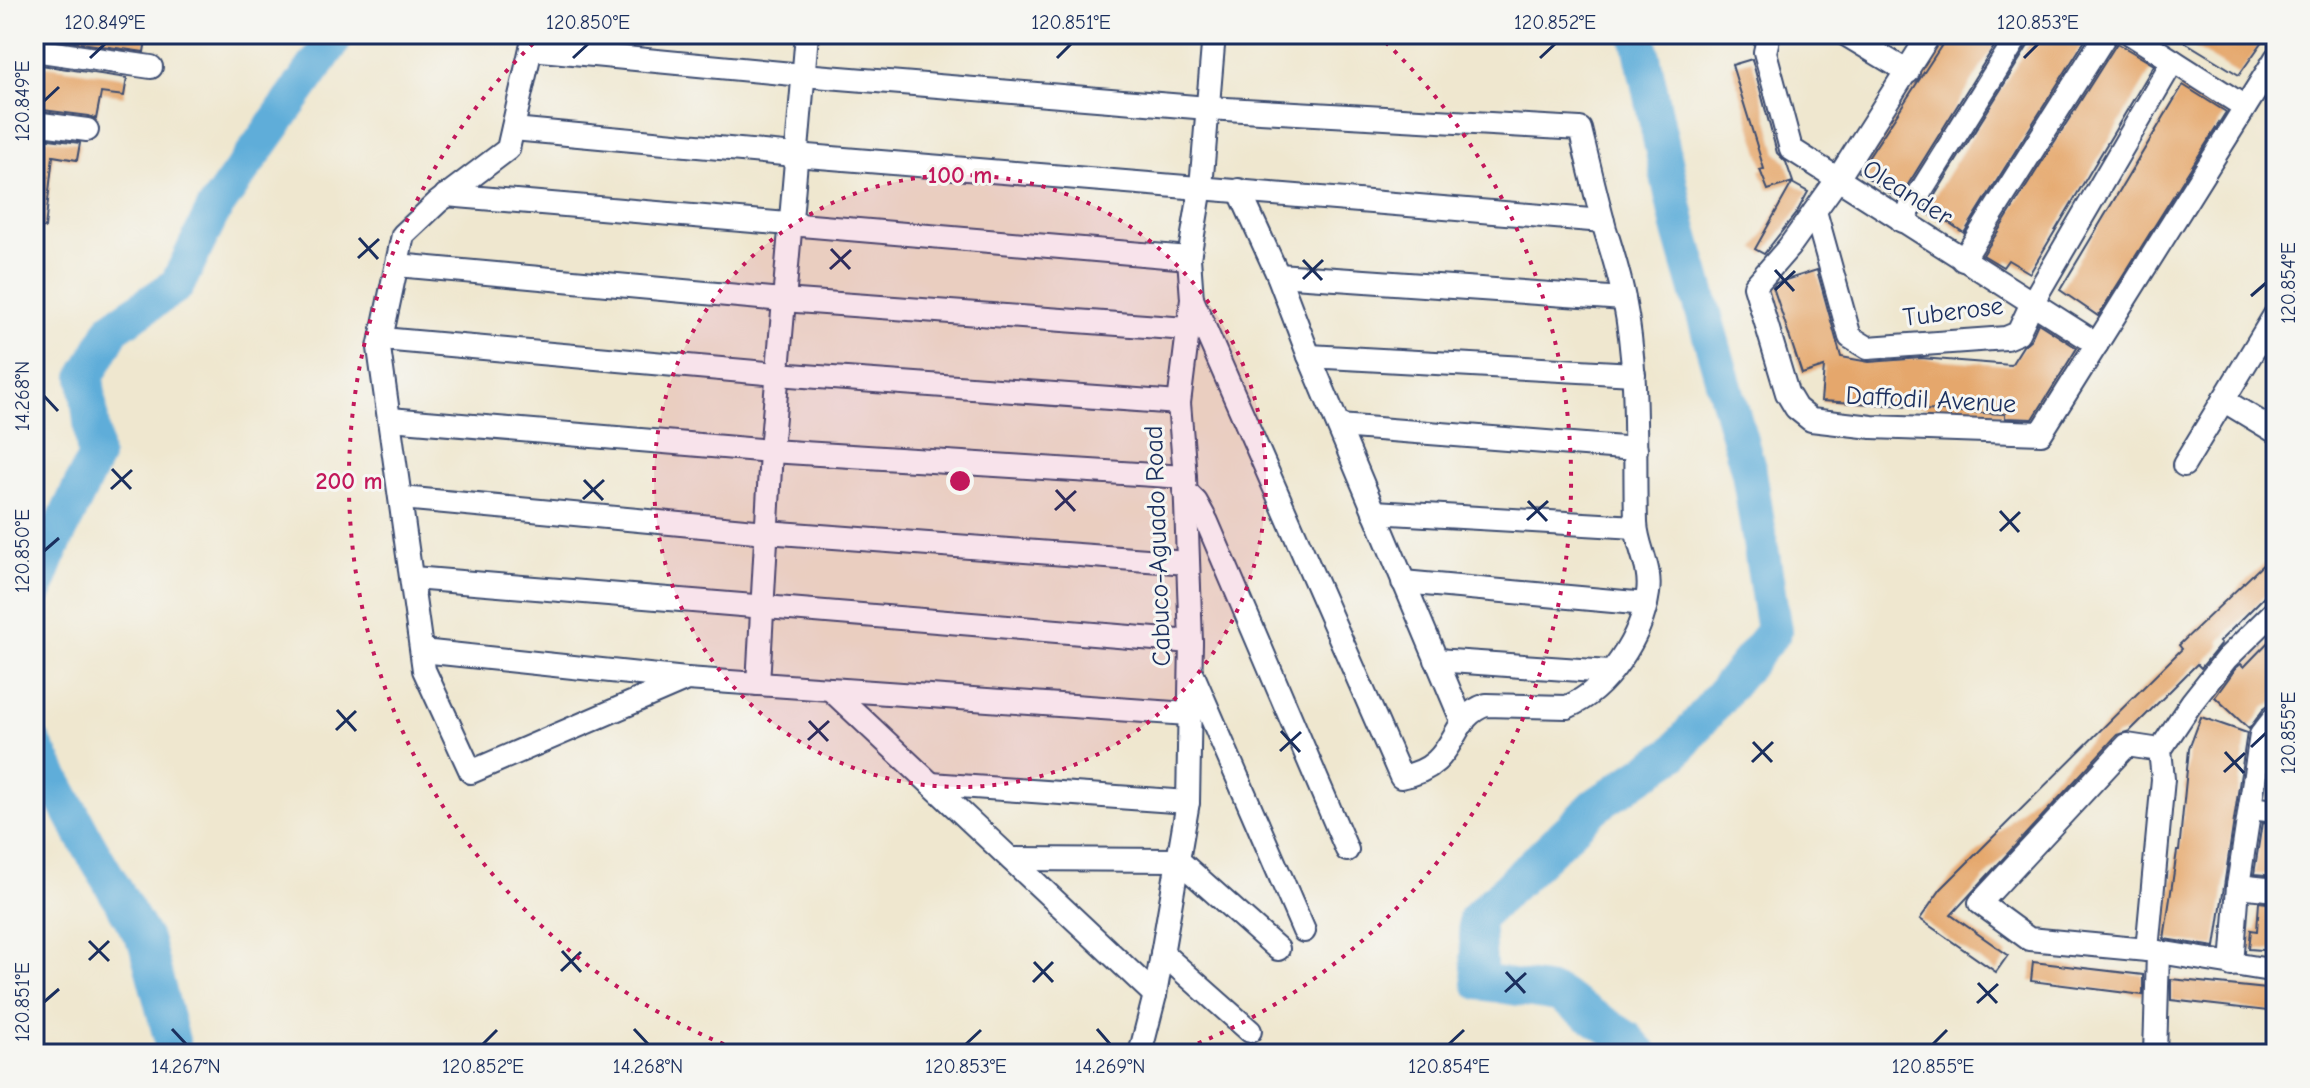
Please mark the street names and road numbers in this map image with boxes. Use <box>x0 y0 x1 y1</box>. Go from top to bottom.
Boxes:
street label: Oleander <box>1857 154 1959 233</box>
street label: Tuberose <box>1901 291 2005 333</box>
street label: Daffodil Avenue <box>1845 381 2017 419</box>
street label: Cabuco-Aguado Road <box>1139 425 1177 667</box>

